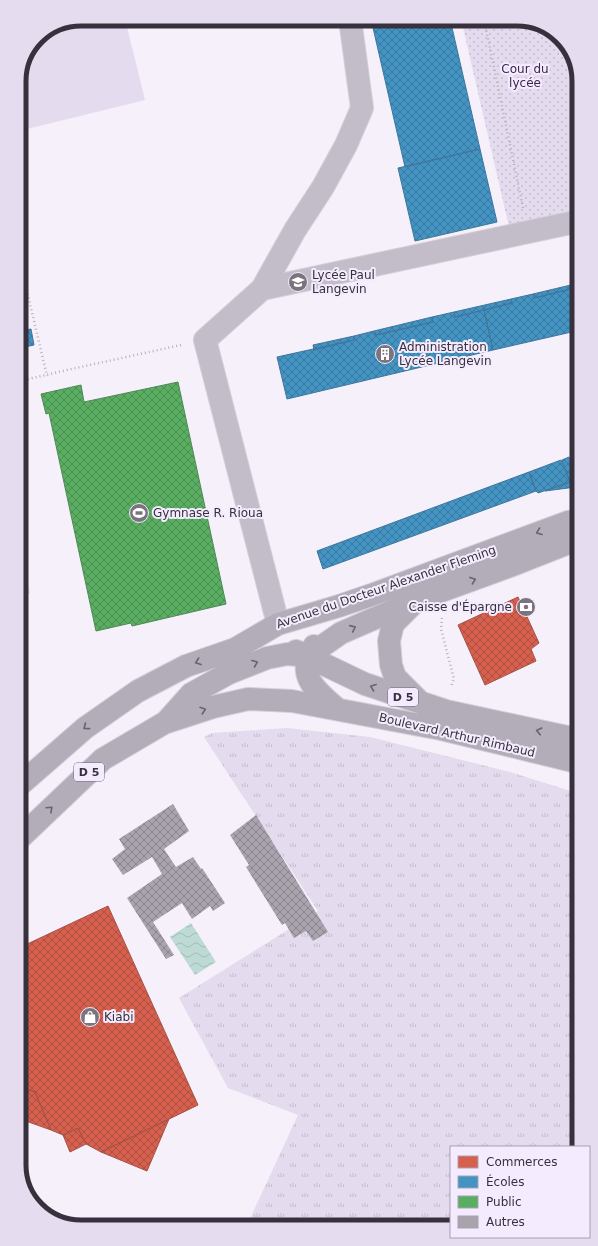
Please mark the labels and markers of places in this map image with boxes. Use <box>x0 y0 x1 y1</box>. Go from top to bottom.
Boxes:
place label: Lycée Paul Langevin <box>312 268 375 296</box>
school or university icon: Lycée Paul Langevin <box>287 271 309 293</box>
place label: Administration Lycée Langevin <box>399 340 492 368</box>
building icon: Administration Lycée Langevin <box>374 343 396 365</box>
sports icon: Gymnase R. Rioua <box>128 502 150 524</box>
place label: Gymnase R. Rioua <box>153 506 263 520</box>
bank icon: Caisse d'Épargne <box>515 596 537 618</box>
place label: Caisse d'Épargne <box>408 599 512 614</box>
shop icon: Kiabi <box>79 1006 101 1028</box>
place label: Kiabi <box>104 1010 134 1024</box>

